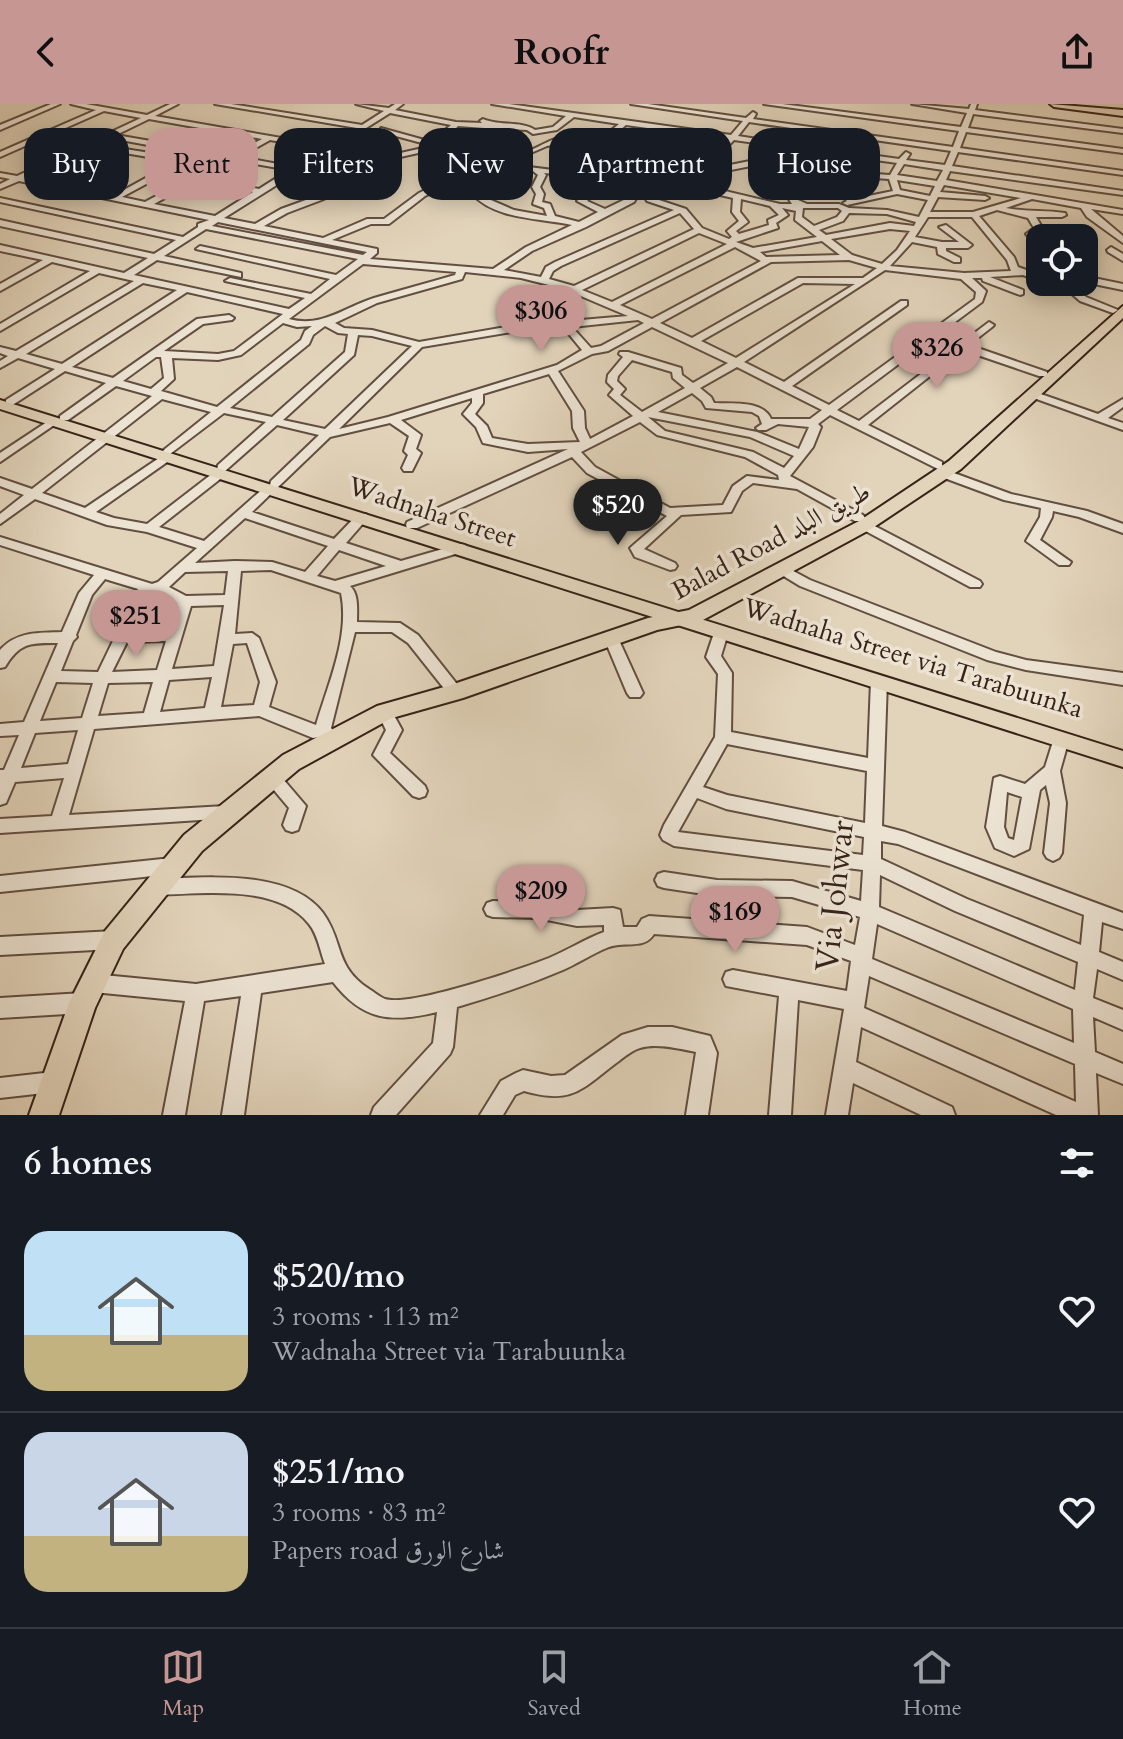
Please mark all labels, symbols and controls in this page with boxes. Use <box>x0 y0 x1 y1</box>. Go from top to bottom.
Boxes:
text: Roofr <box>514 28 609 77</box>
icon: back <box>24 30 68 74</box>
icon: share <box>1055 30 1099 74</box>
chip: Buy <box>24 128 129 200</box>
chip: Rent <box>145 128 258 200</box>
chip: Filters <box>274 128 402 200</box>
chip: New <box>418 128 533 200</box>
chip: Apartment <box>549 128 732 200</box>
chip: House <box>748 128 880 200</box>
map controls <box>1026 224 1098 296</box>
button: locate <box>1026 224 1098 296</box>
pin: $306 <box>494 285 588 353</box>
text: $306 <box>514 293 568 328</box>
pin: $326 <box>890 322 984 390</box>
text: $326 <box>910 330 964 365</box>
street label: Wadnaha Street <box>342 468 521 556</box>
street label: Balad Road طريق البلد <box>666 474 876 608</box>
pin: $520 <box>571 479 665 547</box>
text: $520 <box>591 487 645 522</box>
street label: Wadnaha Street via Tarabuunka <box>738 589 1087 726</box>
pin: $251 <box>89 590 183 658</box>
text: $251 <box>109 598 163 633</box>
street label: Via Johwar <box>805 818 865 974</box>
pin: $209 <box>494 865 588 933</box>
text: $209 <box>514 873 568 908</box>
pin: $169 <box>688 886 782 954</box>
text: $169 <box>708 894 762 929</box>
text: 6 homes <box>24 1140 152 1186</box>
icon: filters <box>1055 1141 1099 1185</box>
text: $520/mo <box>272 1253 405 1299</box>
icon: home <box>88 1263 184 1359</box>
icon: heart <box>1055 1289 1099 1333</box>
text: 3 rooms · 113 m² <box>272 1299 459 1334</box>
text: Wadnaha Street via Tarabuunka <box>272 1334 626 1369</box>
text: $251/mo <box>272 1449 405 1495</box>
icon: home <box>88 1464 184 1560</box>
icon: heart <box>1055 1490 1099 1534</box>
text: 3 rooms · 83 m² <box>272 1495 445 1530</box>
text: Papers road شارع الورق <box>272 1533 505 1568</box>
tab: Map <box>161 1645 205 1723</box>
tab: Saved <box>527 1645 581 1723</box>
tab: Home <box>903 1645 962 1723</box>

